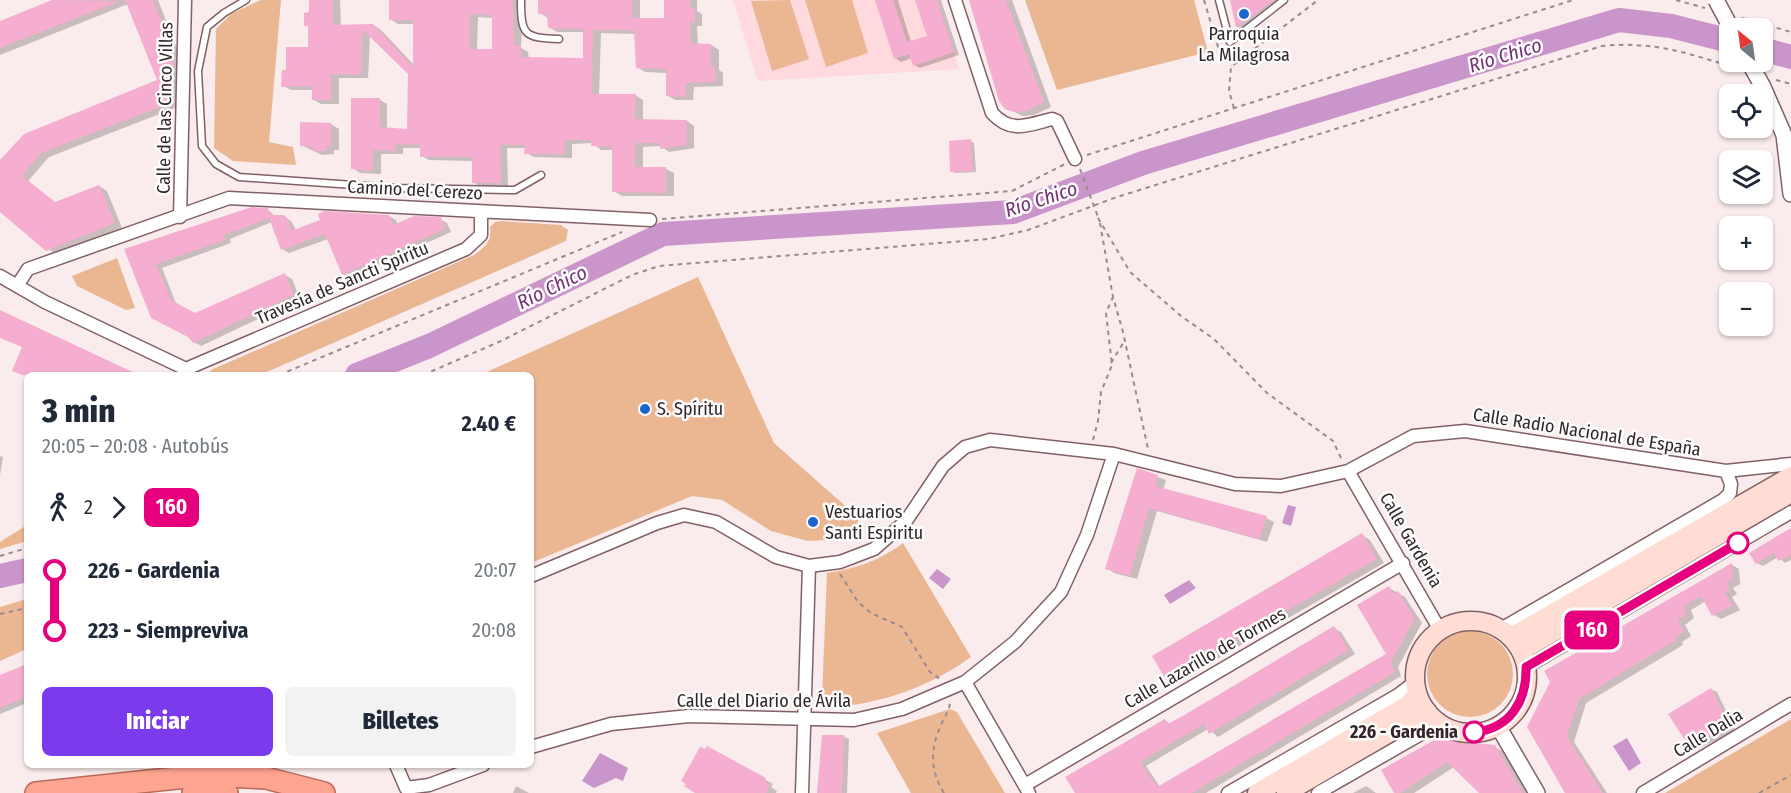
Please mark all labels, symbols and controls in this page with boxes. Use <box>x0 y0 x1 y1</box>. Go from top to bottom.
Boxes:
marker: Parroquia La Milagrosa <box>1237 7 1251 21</box>
north arrow <box>1719 18 1773 72</box>
map controls <box>1719 18 1773 336</box>
street label: Calle de las Cinco Villas <box>153 22 178 194</box>
place label: Parroquia La Milagrosa <box>1198 23 1290 66</box>
water label: Río Chico <box>1466 33 1544 77</box>
button: locate <box>1719 84 1773 138</box>
button: layers <box>1719 150 1773 204</box>
street label: Camino del Cerezo <box>347 175 483 205</box>
water label: Río Chico <box>1002 176 1080 222</box>
button: + <box>1719 216 1773 270</box>
street label: Travesía de Sancti Spiritu <box>252 237 432 329</box>
water label: Río Chico <box>513 260 591 314</box>
button: − <box>1719 282 1773 336</box>
text: 3 min <box>42 391 115 431</box>
place label: S. Spíritu <box>657 398 723 420</box>
marker: S. Spíritu <box>638 402 652 416</box>
street label: Calle Radio Nacional de España <box>1472 403 1703 461</box>
text: 2.40 € <box>462 410 516 437</box>
text: 20:05 – 20:08 · Autobús <box>42 434 229 458</box>
street label: Calle Gardenia <box>1375 488 1447 592</box>
icon: walk <box>42 491 75 524</box>
icon: forward <box>102 491 135 524</box>
text: 160 <box>156 494 187 520</box>
text: 2 <box>84 495 93 519</box>
place label: Vestuarios Santi Espiritu <box>825 501 923 544</box>
marker: Vestuarios Santi Espiritu <box>806 515 820 529</box>
unlabelled marker <box>1727 532 1749 554</box>
text: 226 - Gardenia <box>88 557 220 584</box>
text: 20:07 <box>474 558 516 582</box>
street label: Calle Lazarillo de Tormes <box>1120 603 1290 713</box>
line badge: 160 <box>1558 610 1626 650</box>
text: 223 - Siempreviva <box>88 617 249 644</box>
text: 160 <box>1576 617 1608 643</box>
text: 20:08 <box>472 618 516 642</box>
button: Iniciar <box>42 687 273 756</box>
button: Billetes <box>285 687 516 756</box>
street label: Calle del Diario de Ávila <box>677 689 851 712</box>
street label: Calle Dalia <box>1669 704 1747 762</box>
place label: 226 - Gardenia <box>1349 721 1458 743</box>
marker: 226 - Gardenia <box>1463 721 1485 743</box>

